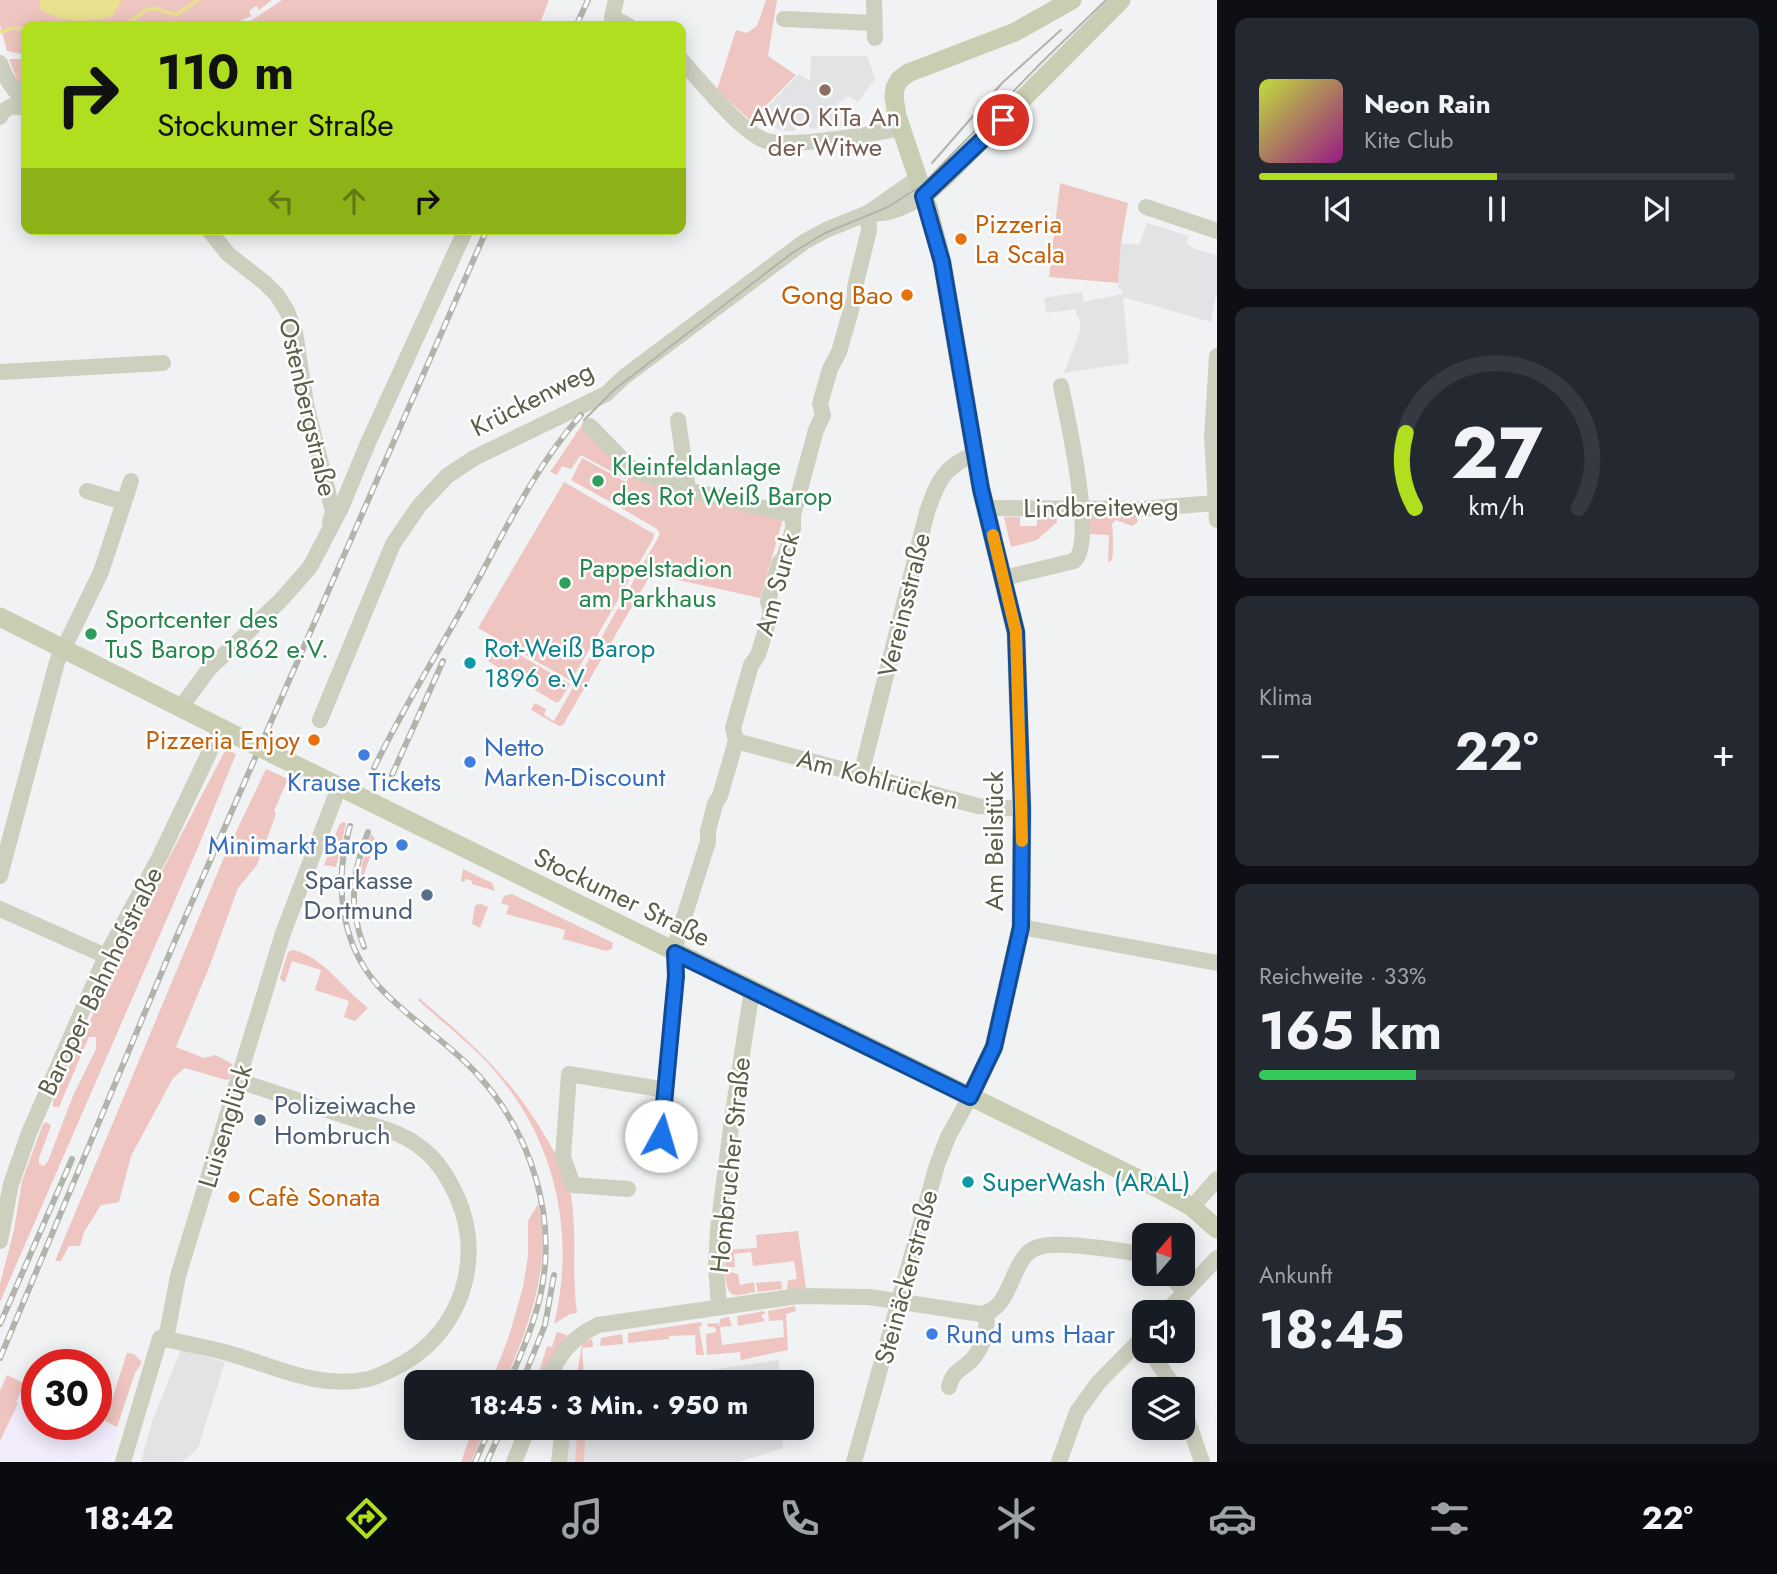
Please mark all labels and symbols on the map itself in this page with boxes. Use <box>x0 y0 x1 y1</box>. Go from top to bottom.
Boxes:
marker: AWO KiTa An der Witwe <box>817 82 833 98</box>
pin <box>973 90 1033 150</box>
place label: AWO KiTa An der Witwe <box>750 98 900 166</box>
place label: Pizzeria La Scala <box>975 205 1065 273</box>
marker: Pizzeria La Scala <box>953 231 969 247</box>
place label: Gong Bao <box>781 276 893 314</box>
marker: Gong Bao <box>899 287 915 303</box>
street label: Ostenbergstraße <box>269 314 347 500</box>
street label: Krückenweg <box>464 352 600 446</box>
place label: Kleinfeldanlage des Rot Weiß Barop <box>612 447 832 515</box>
marker: Kleinfeldanlage des Rot Weiß Barop <box>590 473 606 489</box>
street label: Lindbreiteweg <box>1023 487 1179 527</box>
street label: Am Surck <box>745 528 809 640</box>
street label: Vereinsstraße <box>868 529 940 681</box>
place label: Pappelstadion am Parkhaus <box>579 549 733 617</box>
marker: Pappelstadion am Parkhaus <box>557 575 573 591</box>
place label: Sportcenter des TuS Barop 1862 e.V. <box>105 600 329 668</box>
marker: Sportcenter des TuS Barop 1862 e.V. <box>83 626 99 642</box>
place label: Rot-Weiß Barop 1896 e.V. <box>484 629 655 697</box>
marker: Rot-Weiß Barop 1896 e.V. <box>462 655 478 671</box>
place label: Pizzeria Enjoy <box>146 721 301 759</box>
place label: Netto Marken-Discount <box>484 728 666 796</box>
marker: Pizzeria Enjoy <box>306 732 322 748</box>
street label: Am Kohlrücken <box>793 739 963 819</box>
marker: Krause Tickets <box>356 747 372 763</box>
marker: Netto Marken-Discount <box>462 754 478 770</box>
place label: Krause Tickets <box>287 763 441 801</box>
street label: Am Beilstück <box>975 770 1013 911</box>
place label: Minimarkt Barop <box>208 826 388 864</box>
marker: Minimarkt Barop <box>394 837 410 853</box>
street label: Stockumer Straße <box>527 838 717 956</box>
street label: Baroper Bahnhofstraße <box>28 860 172 1102</box>
place label: Sparkasse Dortmund <box>304 861 413 929</box>
marker: Sparkasse Dortmund <box>419 887 435 903</box>
street label: Hombrucher Straße <box>700 1055 760 1275</box>
street label: Luisenglück <box>188 1059 262 1192</box>
place label: Polizeiwache Hombruch <box>274 1086 416 1154</box>
position arrow <box>624 1099 698 1173</box>
marker: Polizeiwache Hombruch <box>252 1112 268 1128</box>
place label: SuperWash (ARAL) <box>982 1163 1191 1201</box>
marker: SuperWash (ARAL) <box>960 1174 976 1190</box>
place label: Cafè Sonata <box>248 1178 380 1216</box>
street label: Steinäckerstraße <box>864 1186 948 1368</box>
marker: Cafè Sonata <box>226 1189 242 1205</box>
north arrow <box>1132 1223 1195 1286</box>
place label: Rund ums Haar <box>946 1315 1115 1353</box>
marker: Rund ums Haar <box>924 1326 940 1342</box>
speed limit sign: 30 <box>21 1349 112 1440</box>

